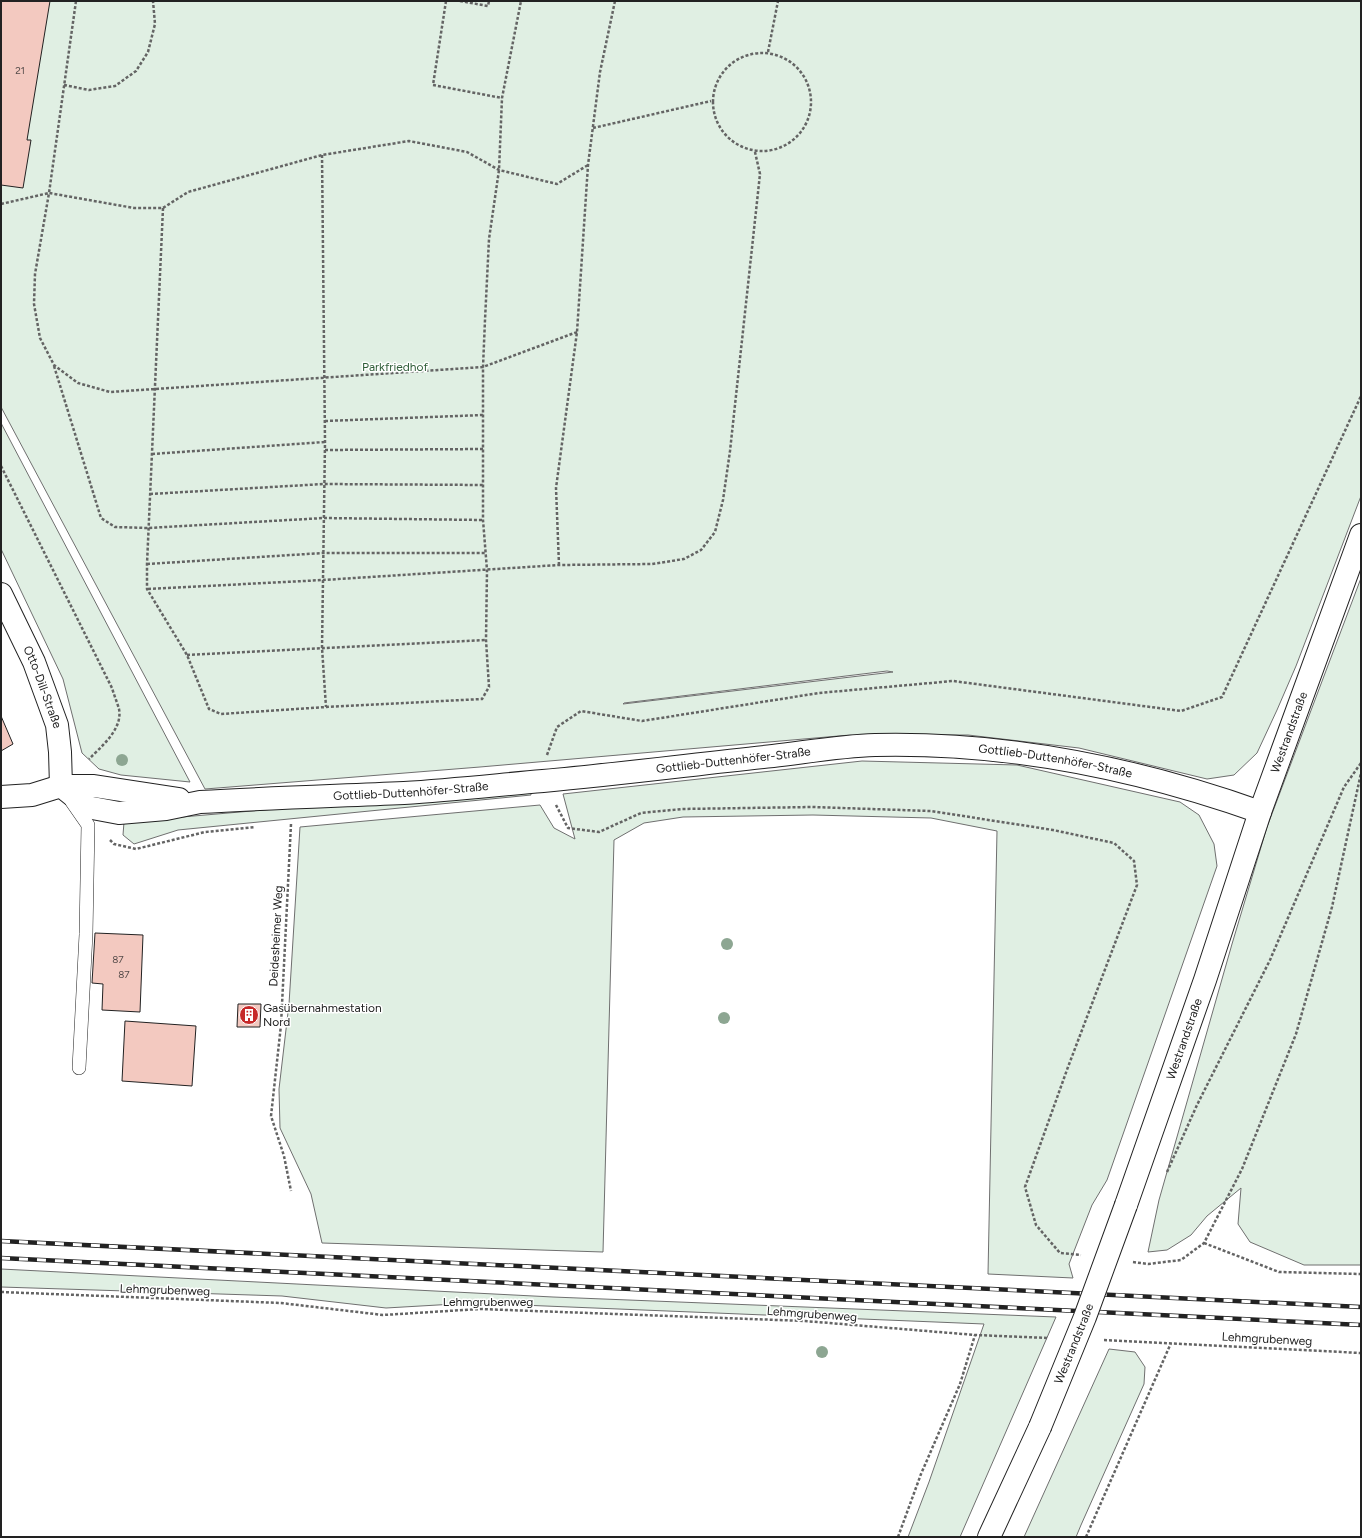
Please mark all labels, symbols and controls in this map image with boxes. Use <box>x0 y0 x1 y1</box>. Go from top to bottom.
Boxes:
house number: 21 <box>15 64 25 77</box>
park label: Parkfriedhof <box>362 360 428 374</box>
street label: Otto-Dill-Straße <box>20 643 65 731</box>
street label: Westrandstraße <box>1268 689 1310 775</box>
street label: Gottlieb-Duttenhöfer-Straße <box>978 742 1134 781</box>
street label: Gottlieb-Duttenhöfer-Straße <box>655 744 812 776</box>
street label: Gottlieb-Duttenhöfer-Straße <box>333 779 490 803</box>
street label: Deidesheimer Weg <box>266 885 286 987</box>
house number: 87 <box>112 953 124 966</box>
house number: 87 <box>118 968 130 981</box>
street label: Westrandstraße <box>1164 996 1205 1082</box>
place label: Gasübernahmestation Nord <box>263 1001 382 1029</box>
building icon: Gasübernahmestation Nord <box>238 1004 260 1026</box>
street label: Lehmgrubenweg <box>120 1281 210 1299</box>
street label: Lehmgrubenweg <box>443 1295 533 1309</box>
street label: Westrandstraße <box>1051 1301 1096 1386</box>
street label: Lehmgrubenweg <box>766 1304 858 1324</box>
street label: Lehmgrubenweg <box>1221 1330 1313 1348</box>

